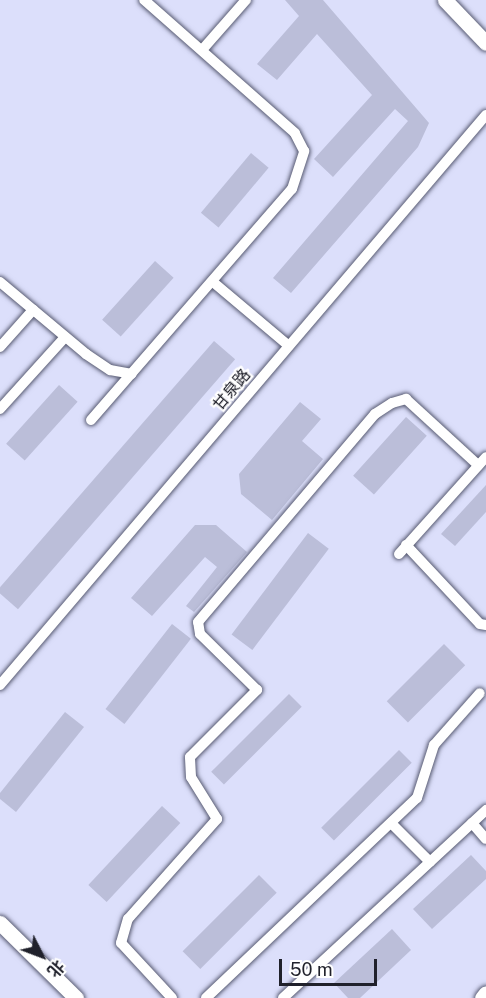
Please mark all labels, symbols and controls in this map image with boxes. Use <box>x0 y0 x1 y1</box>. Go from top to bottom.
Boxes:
street label: 甘泉路 <box>209 365 255 415</box>
north arrow <box>12 926 72 986</box>
scale bar <box>282 947 380 985</box>
text: 北 <box>43 956 68 981</box>
text: 50 m <box>290 959 333 980</box>

